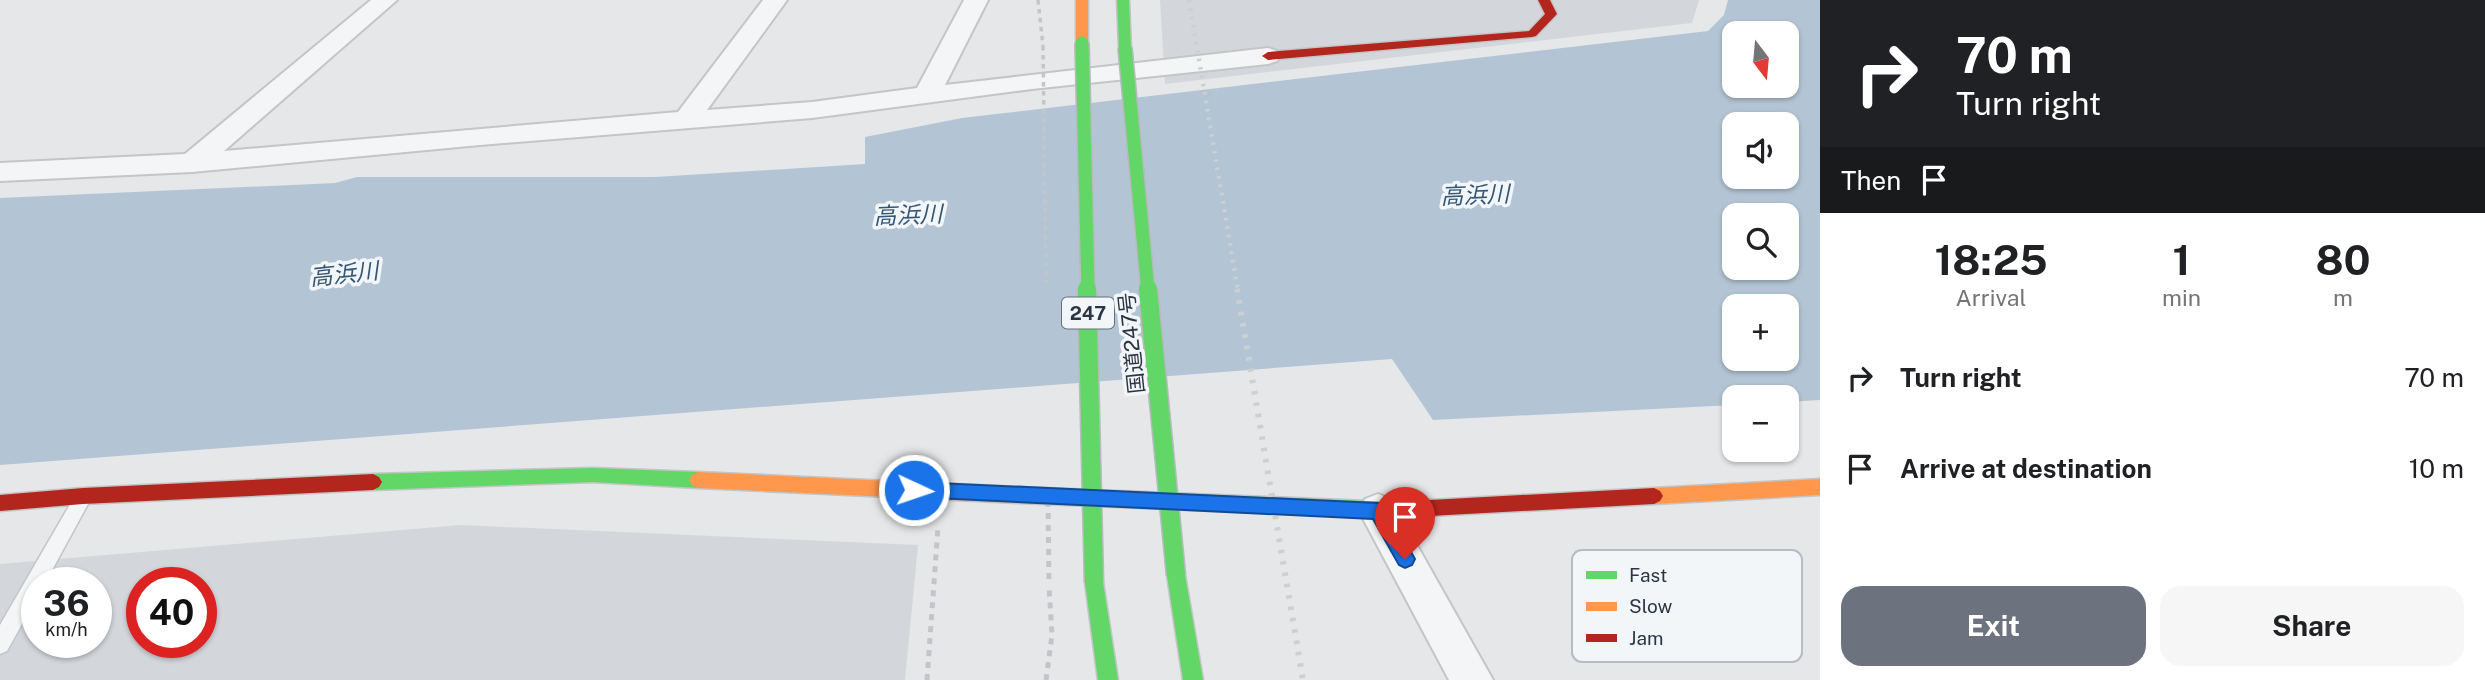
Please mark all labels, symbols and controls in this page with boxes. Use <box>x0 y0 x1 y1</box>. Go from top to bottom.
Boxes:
north arrow <box>1722 21 1799 98</box>
map controls <box>1722 21 1799 462</box>
text: 70 m <box>1956 26 2073 84</box>
icon: right <box>1841 28 1932 119</box>
text: Turn right <box>1956 85 2101 122</box>
button: sound <box>1722 112 1799 189</box>
icon: arrive <box>1915 161 1953 199</box>
text: Then <box>1841 165 1901 196</box>
water label: 高浜川 <box>1440 180 1513 209</box>
water label: 高浜川 <box>873 200 946 229</box>
button: search <box>1722 203 1799 280</box>
text: 18:25 <box>1934 235 2048 284</box>
text: 1 <box>2173 235 2191 284</box>
text: 80 <box>2315 235 2371 284</box>
water label: 高浜川 <box>308 256 383 291</box>
text: Arrival <box>1956 284 2027 311</box>
text: min <box>2162 284 2201 311</box>
text: m <box>2333 284 2353 311</box>
street label: 国道247号 <box>1114 291 1149 395</box>
button: + <box>1722 294 1799 371</box>
road number: 247 <box>1062 298 1114 328</box>
icon: right <box>1841 359 1879 397</box>
text: Turn right <box>1900 362 2022 393</box>
text: 70 m <box>2404 362 2464 393</box>
button: − <box>1722 385 1799 462</box>
icon: arrive <box>1841 450 1879 488</box>
position arrow <box>877 453 951 527</box>
text: Arrive at destination <box>1900 453 2152 484</box>
text: 10 m <box>2409 453 2464 484</box>
pin <box>1375 487 1435 559</box>
icon: arrive <box>1386 498 1424 536</box>
legend <box>1572 550 1802 662</box>
text: Fast <box>1629 564 1667 586</box>
speed limit sign: 40 <box>126 567 217 658</box>
text: 36 <box>43 583 90 624</box>
button: Exit <box>1841 586 2146 666</box>
button: Share <box>2160 586 2464 666</box>
text: Slow <box>1629 595 1673 617</box>
text: km/h <box>45 619 88 640</box>
text: Jam <box>1629 627 1663 649</box>

